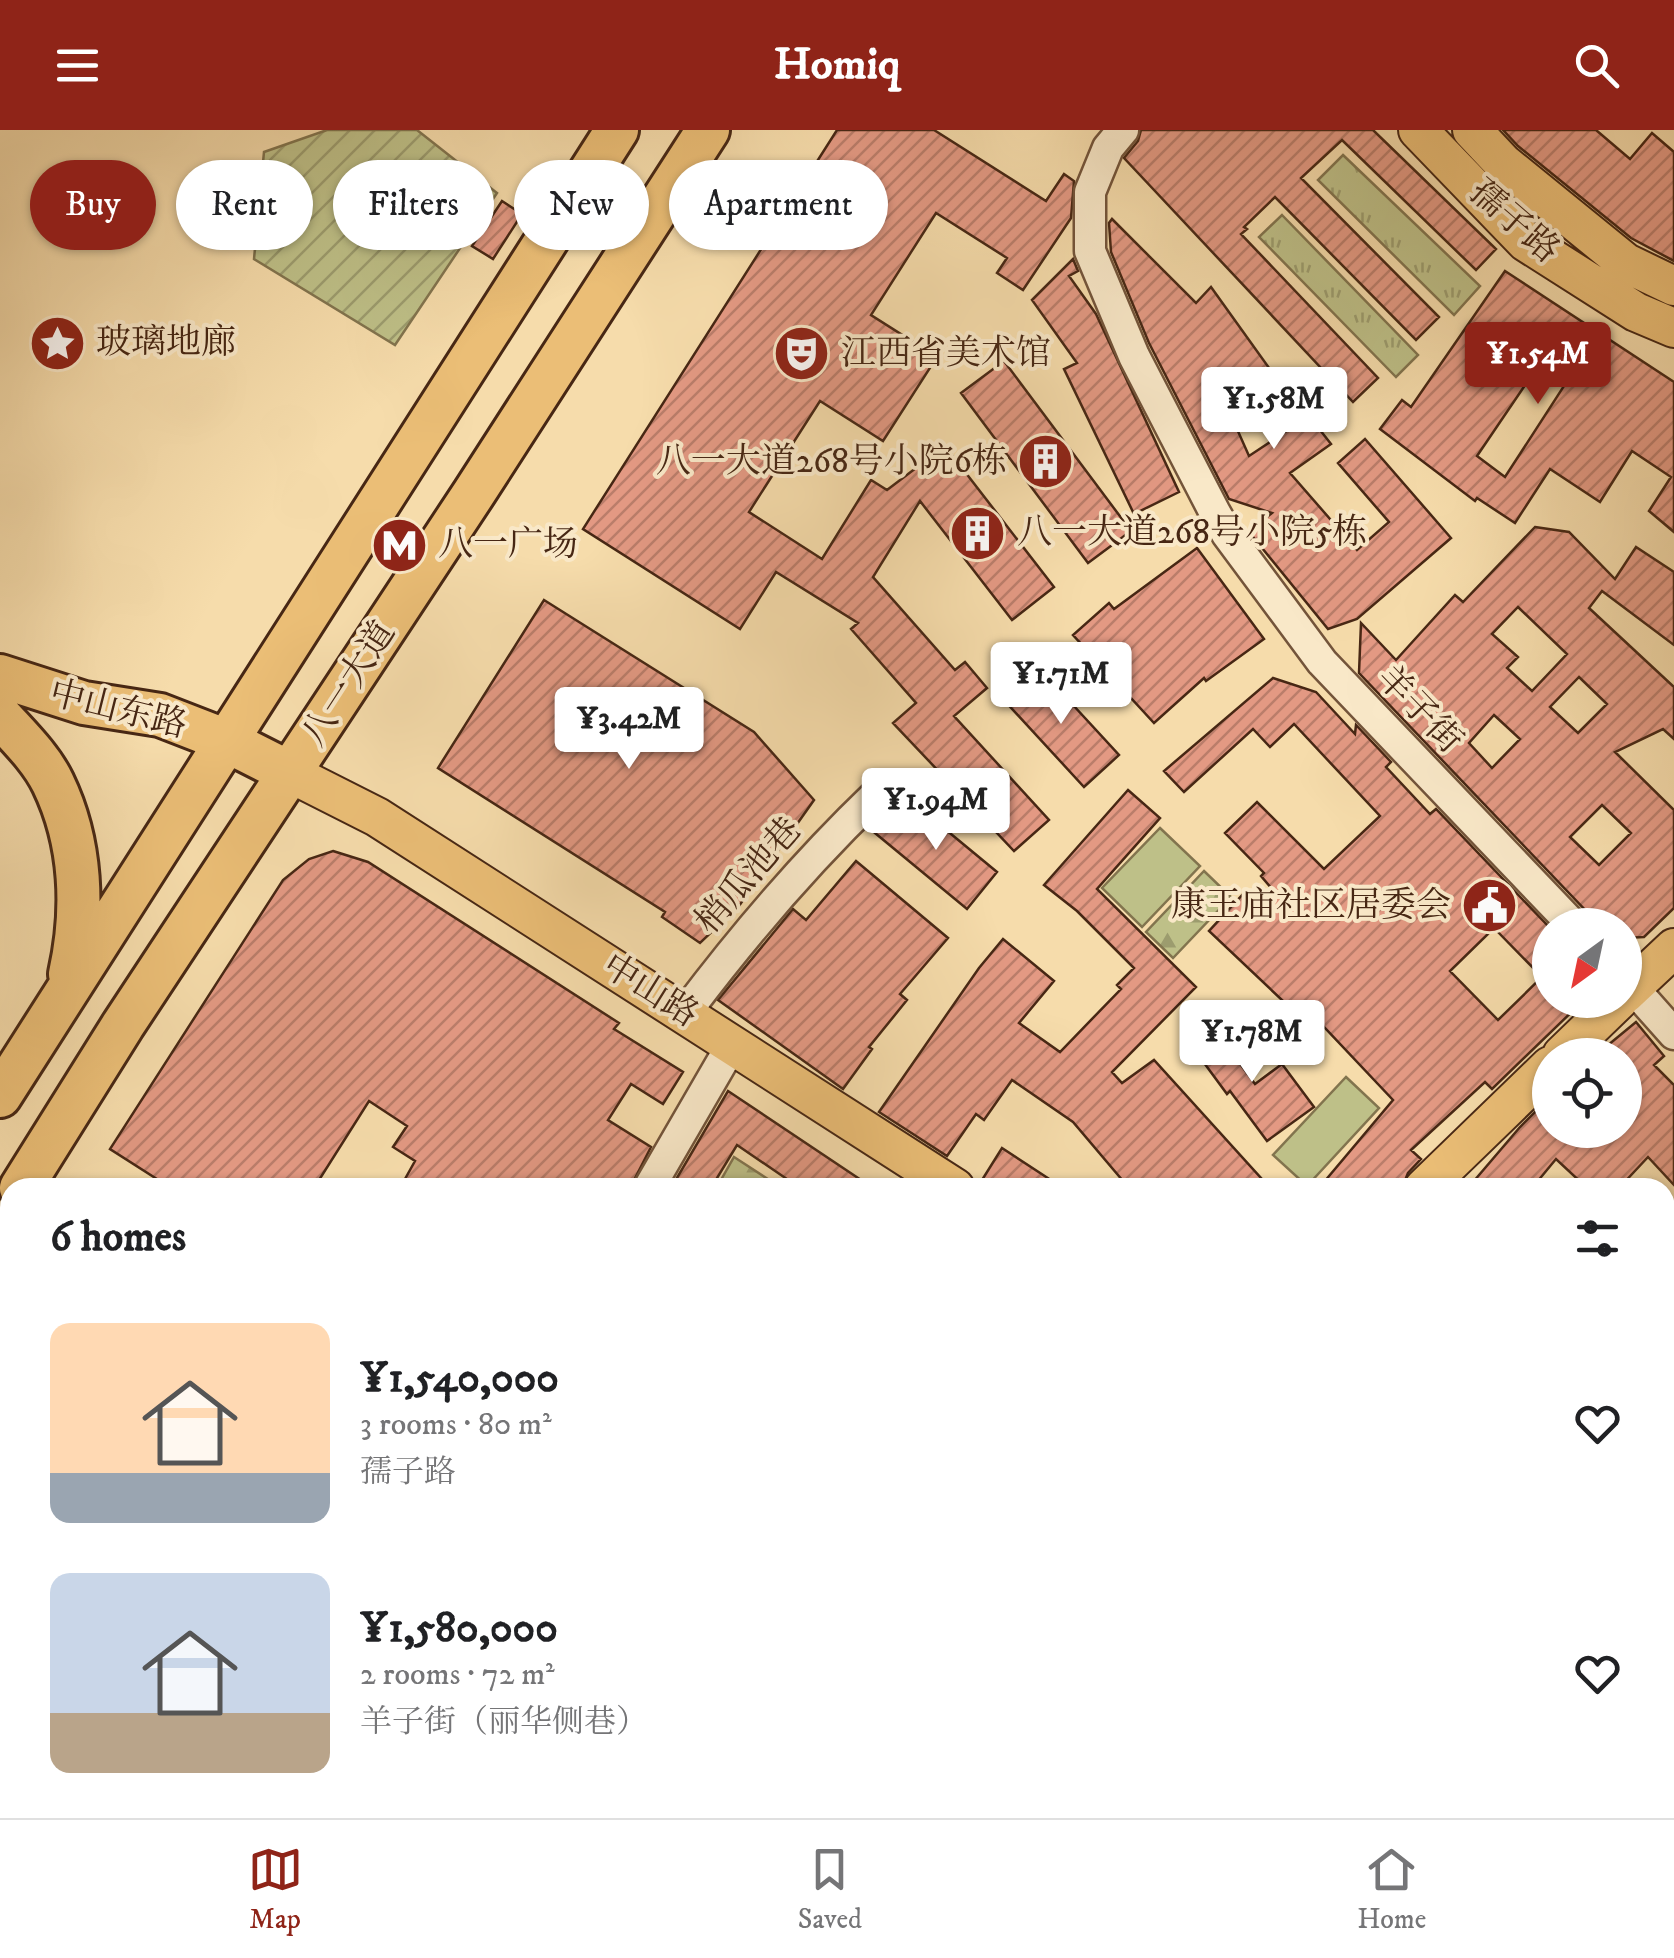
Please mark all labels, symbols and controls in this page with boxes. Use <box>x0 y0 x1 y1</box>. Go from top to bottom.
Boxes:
text: Homiq <box>774 37 900 93</box>
icon: menu <box>50 38 105 93</box>
icon: search <box>1569 38 1624 93</box>
chip: Buy <box>30 160 156 250</box>
chip: Rent <box>176 160 313 250</box>
chip: Filters <box>333 160 494 250</box>
chip: New <box>514 160 649 250</box>
chip: Apartment <box>669 160 888 250</box>
street label: 孺子路 <box>1460 171 1568 273</box>
place icon: 玻璃地廊 <box>27 313 87 373</box>
place label: 玻璃地廊 <box>96 321 236 365</box>
pin: ¥1.54M <box>1457 322 1619 407</box>
theatre icon: 江西省美术馆 <box>772 324 832 384</box>
place label: 江西省美术馆 <box>841 332 1051 376</box>
text: ¥1.54M <box>1487 334 1589 374</box>
pin: ¥1.58M <box>1193 367 1355 452</box>
text: ¥1.58M <box>1223 379 1325 419</box>
building icon: 八一大道268号小院6栋 <box>1016 432 1076 492</box>
place label: 八一大道268号小院6栋 <box>656 440 1007 484</box>
building icon: 八一大道268号小院5栋 <box>948 503 1008 563</box>
place label: 八一大道268号小院5栋 <box>1017 511 1367 555</box>
metro station icon: 八一广场 <box>369 515 429 575</box>
place label: 八一广场 <box>438 523 578 567</box>
street label: 八一大道 <box>292 613 406 755</box>
pin: ¥1.71M <box>980 642 1142 727</box>
text: ¥1.71M <box>1013 654 1109 694</box>
street label: 羊子街 <box>1367 657 1471 763</box>
street label: 中山东路 <box>45 672 191 748</box>
pin: ¥3.42M <box>548 687 710 772</box>
text: ¥3.42M <box>577 699 681 739</box>
pin: ¥1.94M <box>855 768 1017 853</box>
text: ¥1.94M <box>884 780 988 820</box>
street label: 梢瓜池巷 <box>686 809 812 943</box>
public building icon: 康王庙社区居委会 <box>1460 876 1520 936</box>
place label: 康王庙社区居委会 <box>1171 884 1451 928</box>
north arrow <box>1532 908 1642 1018</box>
map controls <box>1532 908 1642 1148</box>
street label: 中山路 <box>594 945 706 1037</box>
pin: ¥1.78M <box>1171 1000 1333 1085</box>
text: ¥1.78M <box>1201 1012 1303 1052</box>
button: locate <box>1532 1038 1642 1148</box>
icon: filters <box>1570 1211 1625 1266</box>
text: 6 homes <box>50 1212 186 1264</box>
text: ¥1,540,000 <box>360 1353 559 1405</box>
icon: home <box>130 1363 250 1483</box>
icon: heart <box>1570 1396 1625 1451</box>
text: 3 rooms · 80 m² <box>360 1405 552 1445</box>
text: 孺子路 <box>360 1453 456 1493</box>
text: ¥1,580,000 <box>360 1603 558 1655</box>
icon: home <box>130 1613 250 1733</box>
icon: heart <box>1570 1646 1625 1701</box>
text: 2 rooms · 72 m² <box>360 1655 555 1695</box>
text: 羊子街（丽华侧巷） <box>360 1703 648 1743</box>
tab: Map <box>248 1842 303 1937</box>
tab: Saved <box>798 1842 862 1937</box>
tab: Home <box>1357 1842 1426 1937</box>

